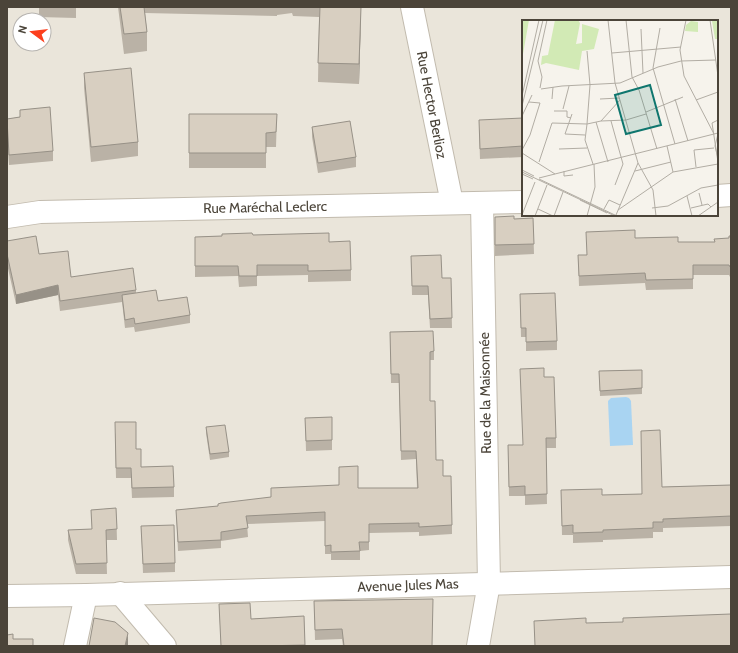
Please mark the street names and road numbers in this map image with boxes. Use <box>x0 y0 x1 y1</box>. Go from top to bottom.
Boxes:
street label: Rue Hector Berlioz <box>413 50 451 161</box>
street label: Rue Maréchal Leclerc <box>203 197 327 217</box>
street label: Rue de la Maisonnée <box>475 332 495 454</box>
street label: Avenue Jules Mas <box>357 574 459 596</box>

